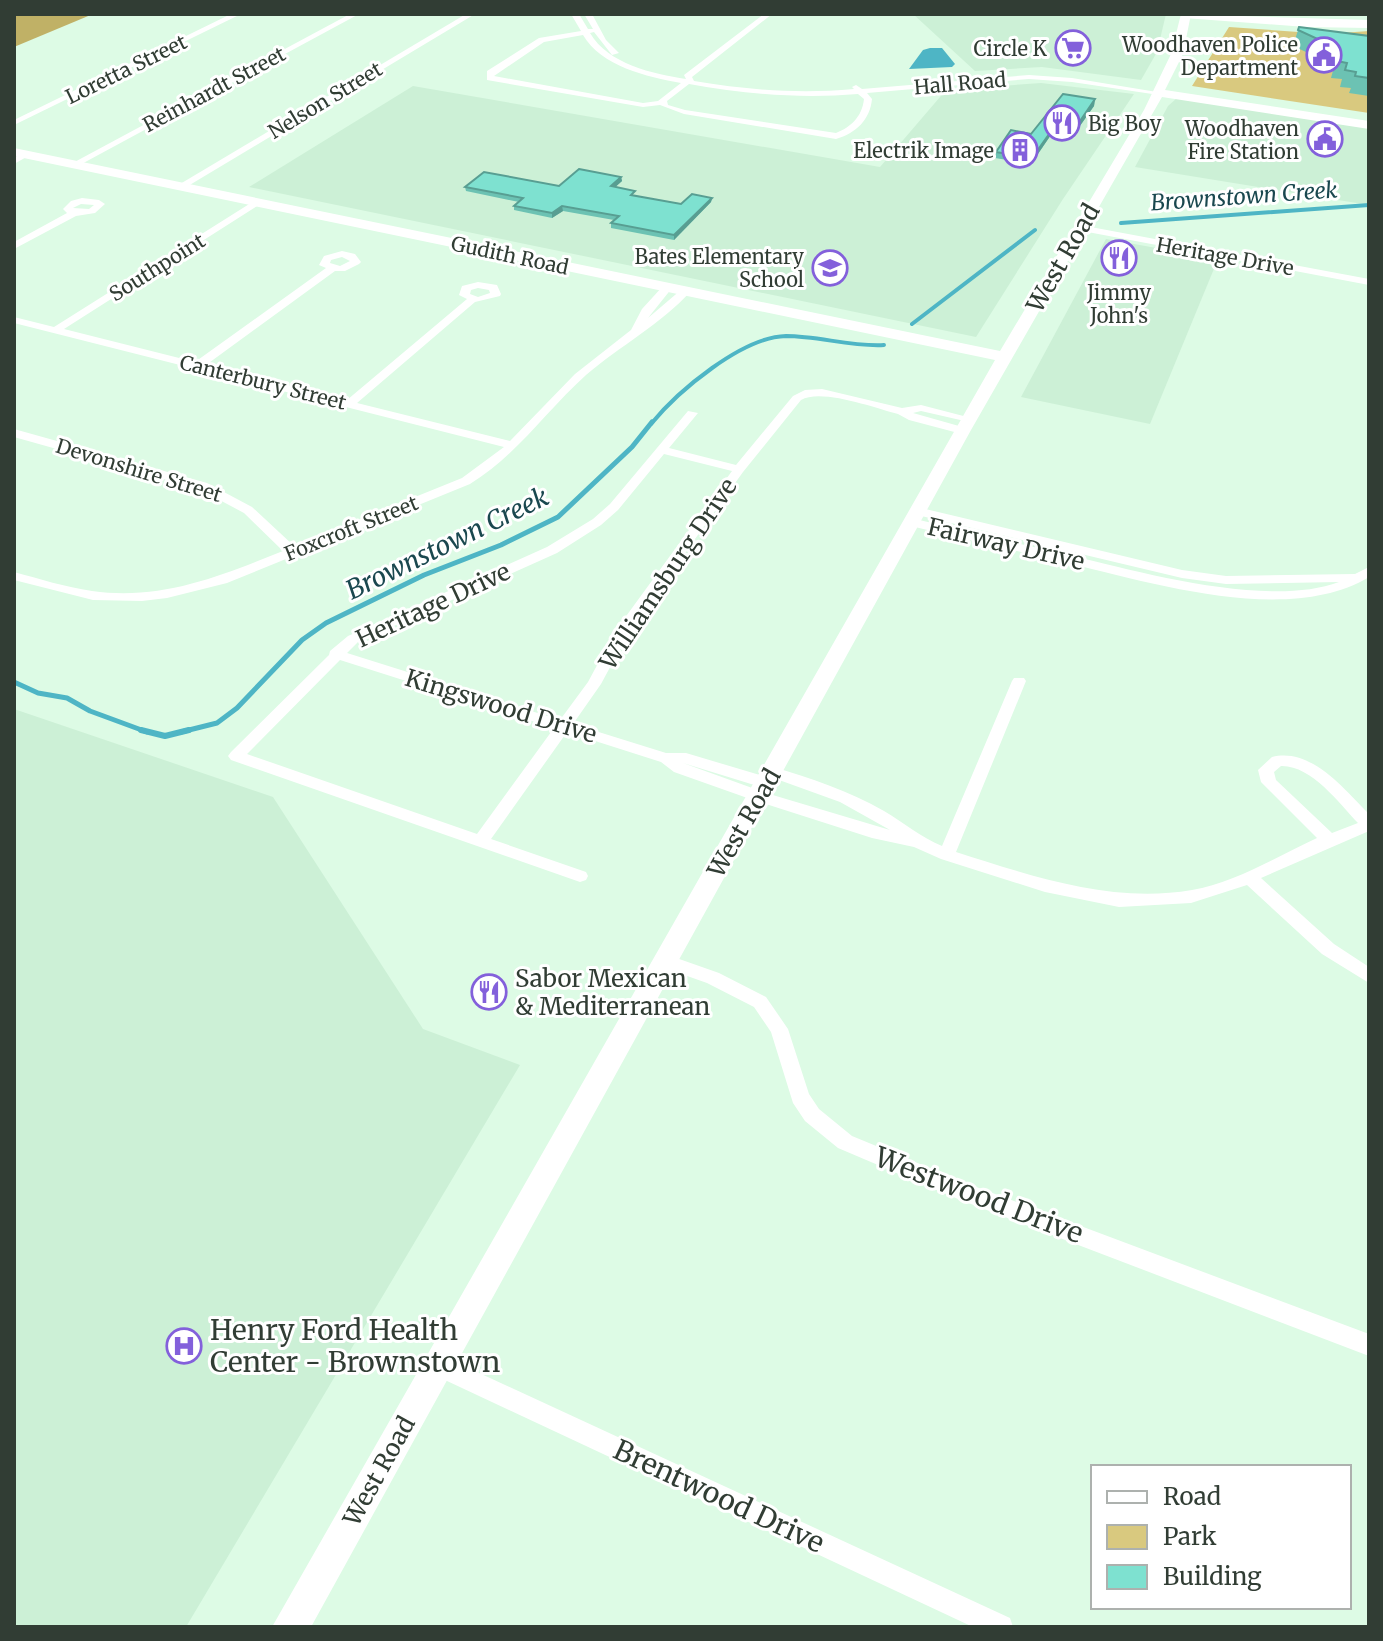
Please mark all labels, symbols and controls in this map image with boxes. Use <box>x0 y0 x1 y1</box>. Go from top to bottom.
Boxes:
street label: Loretta Street <box>61 29 191 109</box>
supermarket icon: Circle K <box>1054 29 1092 67</box>
place label: Woodhaven Police Department <box>1121 32 1298 80</box>
place label: Circle K <box>974 36 1048 61</box>
public building icon: Woodhaven Police Department <box>1305 36 1343 74</box>
street label: Reinhardt Street <box>138 41 290 137</box>
street label: Nelson Street <box>263 56 387 144</box>
street label: Hall Road <box>913 67 1007 99</box>
restaurant icon: Big Boy <box>1043 104 1081 142</box>
place label: Big Boy <box>1088 111 1162 136</box>
place label: Woodhaven Fire Station <box>1184 116 1299 164</box>
public building icon: Woodhaven Fire Station <box>1306 120 1344 158</box>
building icon: Electrik Image <box>1001 131 1039 169</box>
place label: Electrik Image <box>853 138 994 163</box>
water label: Brownstown Creek <box>1150 176 1338 216</box>
street label: West Road <box>1019 198 1107 319</box>
street label: Southpoint <box>104 228 210 306</box>
street label: Gudith Road <box>449 230 571 280</box>
street label: Heritage Drive <box>1154 232 1296 280</box>
restaurant icon: Jimmy John's <box>1100 239 1138 277</box>
place label: Bates Elementary School <box>635 244 804 292</box>
school or university icon: Bates Elementary School <box>811 249 849 287</box>
place label: Jimmy John's <box>1086 280 1151 328</box>
street label: Canterbury Street <box>177 349 349 415</box>
street label: Devonshire Street <box>53 433 225 507</box>
street label: Williamsburg Drive <box>592 472 744 677</box>
water label: Brownstown Creek <box>340 480 554 606</box>
street label: Foxcroft Street <box>281 490 422 566</box>
street label: Fairway Drive <box>924 511 1088 577</box>
street label: Heritage Drive <box>351 556 515 654</box>
street label: Kingswood Drive <box>401 662 601 750</box>
street label: West Road <box>700 763 788 884</box>
place label: Sabor Mexican & Mediterranean <box>515 963 710 1022</box>
restaurant icon: Sabor Mexican & Mediterranean <box>470 973 508 1011</box>
street label: Westwood Drive <box>869 1138 1088 1251</box>
place label: Henry Ford Health Center - Brownstown <box>210 1312 500 1380</box>
hospital icon: Henry Ford Health Center - Brownstown <box>165 1327 203 1365</box>
street label: West Road <box>336 1411 422 1532</box>
street label: Brentwood Drive <box>608 1431 830 1561</box>
legend <box>1091 1465 1351 1609</box>
text: Road <box>1163 1481 1221 1512</box>
text: Park <box>1163 1521 1217 1552</box>
text: Building <box>1163 1561 1262 1592</box>

